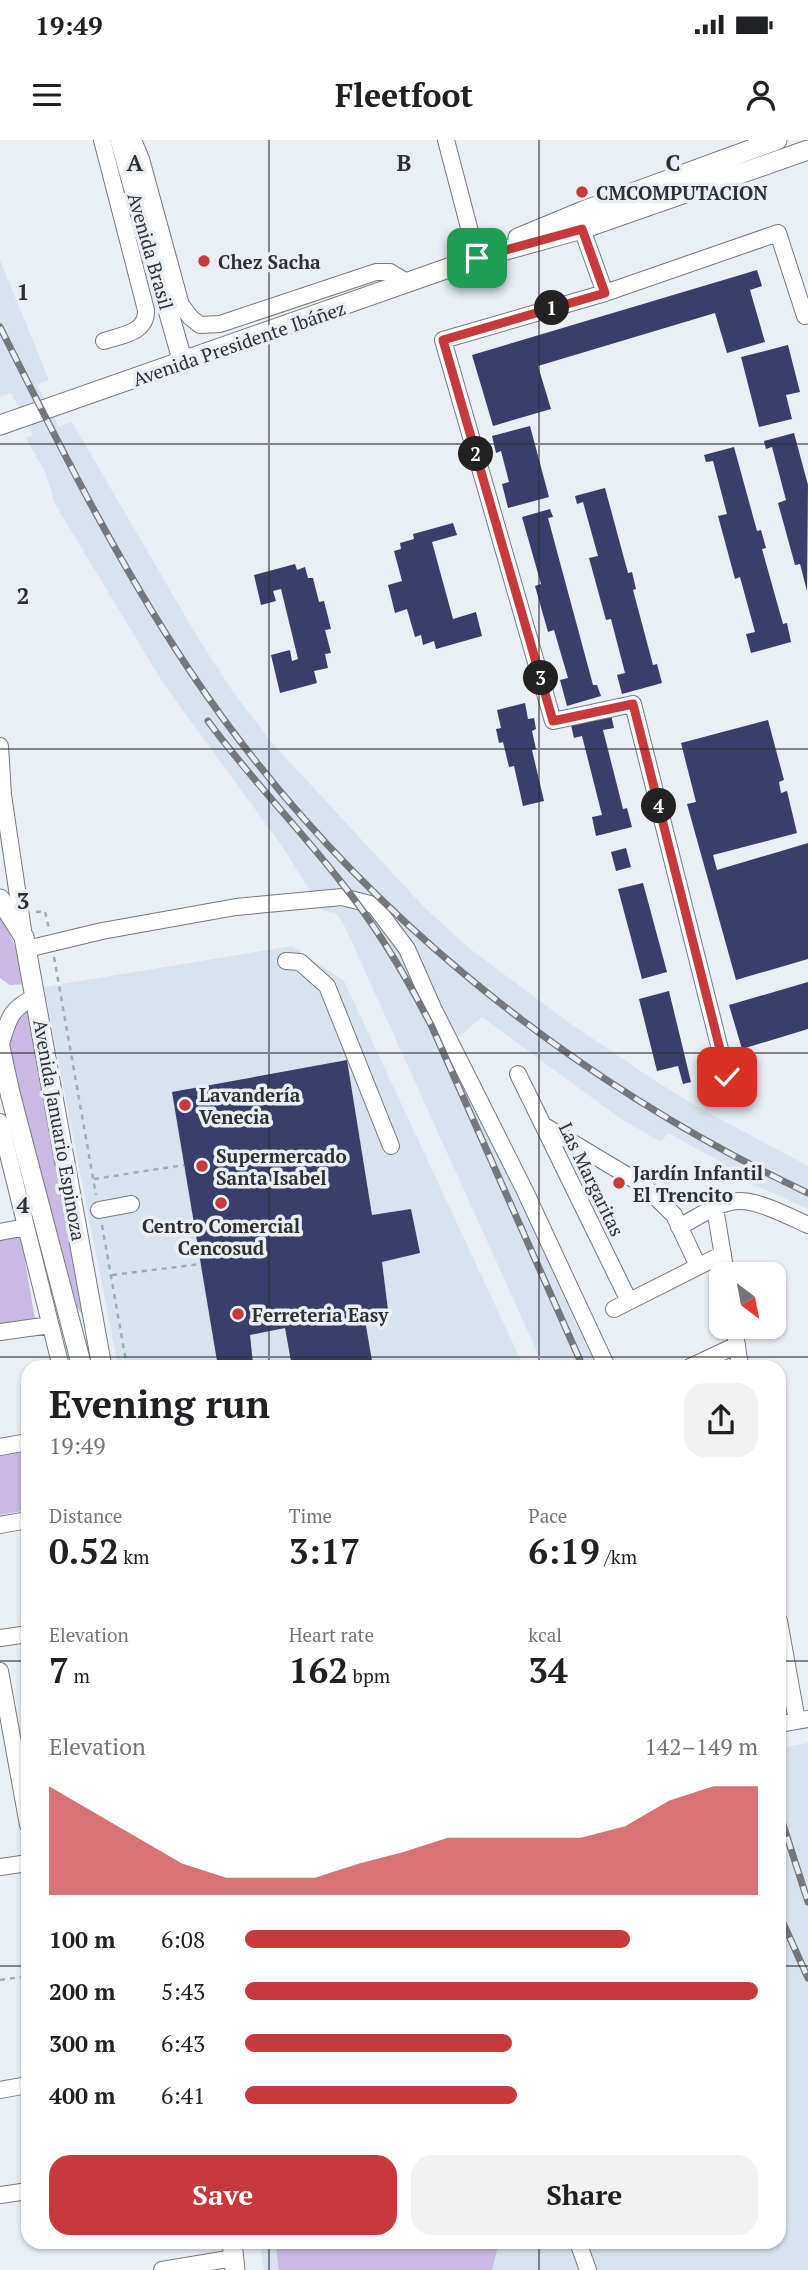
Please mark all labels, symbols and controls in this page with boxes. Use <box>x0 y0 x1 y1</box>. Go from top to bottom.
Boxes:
text: 19:49 <box>35 8 103 42</box>
text: Fleetfoot <box>335 74 473 116</box>
icon: menu <box>28 76 66 114</box>
icon: person <box>742 76 780 114</box>
text: A <box>127 147 144 178</box>
text: B <box>397 147 412 178</box>
text: C <box>666 147 681 178</box>
place label: CMCOMPUTACION <box>596 180 768 205</box>
marker: CMCOMPUTACION <box>574 184 590 200</box>
street label: Avenida Brasil <box>122 190 180 312</box>
pin <box>447 228 507 288</box>
icon: arrive <box>458 239 496 277</box>
place label: Chez Sacha <box>218 249 321 274</box>
marker: Chez Sacha <box>196 253 212 269</box>
text: 1 <box>17 276 30 307</box>
pin: 1 <box>534 290 570 326</box>
street label: Avenida Presidente Ibáñez <box>129 295 349 391</box>
text: 1 <box>546 295 557 320</box>
pin: 2 <box>458 436 494 472</box>
text: 2 <box>470 441 481 466</box>
text: 2 <box>17 580 30 611</box>
pin: 3 <box>524 660 558 696</box>
text: 3 <box>535 665 546 690</box>
pin: 4 <box>642 788 676 824</box>
text: 4 <box>653 793 664 818</box>
text: 3 <box>17 885 30 916</box>
street label: Avenida Januario Espinoza <box>28 1017 92 1243</box>
pin <box>697 1047 757 1107</box>
icon: check <box>708 1058 746 1096</box>
place label: Lavandería Venecia <box>199 1082 301 1129</box>
marker: Lavandería Venecia <box>177 1097 193 1113</box>
street label: Las Margaritas <box>554 1118 630 1240</box>
place label: Supermercado Santa Isabel <box>216 1143 347 1190</box>
marker: Supermercado Santa Isabel <box>194 1158 210 1174</box>
place label: Jardín Infantil El Trencito <box>633 1160 763 1207</box>
marker: Jardín Infantil El Trencito <box>611 1175 627 1191</box>
text: 4 <box>17 1189 30 1220</box>
marker: Centro Comercial Cencosud <box>213 1195 229 1211</box>
place label: Centro Comercial Cencosud <box>142 1213 300 1260</box>
north arrow <box>709 1262 786 1339</box>
map controls <box>709 1262 786 1339</box>
place label: Ferreteria Easy <box>252 1302 389 1327</box>
marker: Ferreteria Easy <box>230 1306 246 1322</box>
text: Evening run <box>49 1379 270 1429</box>
button: share <box>684 1383 758 1457</box>
text: 19:49 <box>49 1430 106 1461</box>
text: Distance <box>49 1503 122 1528</box>
text: Time <box>289 1503 332 1528</box>
text: Pace <box>528 1503 567 1528</box>
text: 0.52 <box>49 1528 119 1574</box>
text: 3:17 <box>289 1528 360 1574</box>
text: 6:19 <box>528 1528 600 1574</box>
text: km <box>119 1544 150 1569</box>
text: /km <box>600 1544 637 1569</box>
text: Elevation <box>49 1622 129 1647</box>
text: Heart rate <box>289 1622 374 1647</box>
text: kcal <box>528 1622 562 1647</box>
text: 7 <box>49 1647 69 1693</box>
text: 162 <box>289 1647 348 1693</box>
text: 34 <box>528 1647 568 1693</box>
text: m <box>69 1663 90 1688</box>
text: bpm <box>348 1663 390 1688</box>
text: Elevation <box>49 1731 146 1762</box>
text: 142–149 m <box>645 1731 758 1762</box>
text: 100 m <box>49 1924 115 1955</box>
text: 6:08 <box>161 1924 205 1955</box>
text: 200 m <box>49 1976 115 2007</box>
text: 5:43 <box>161 1976 205 2007</box>
text: 300 m <box>49 2028 115 2059</box>
text: 6:43 <box>161 2028 205 2059</box>
text: 400 m <box>49 2080 115 2111</box>
text: 6:41 <box>161 2080 205 2111</box>
button: Save <box>49 2155 397 2235</box>
button: Share <box>411 2155 758 2235</box>

